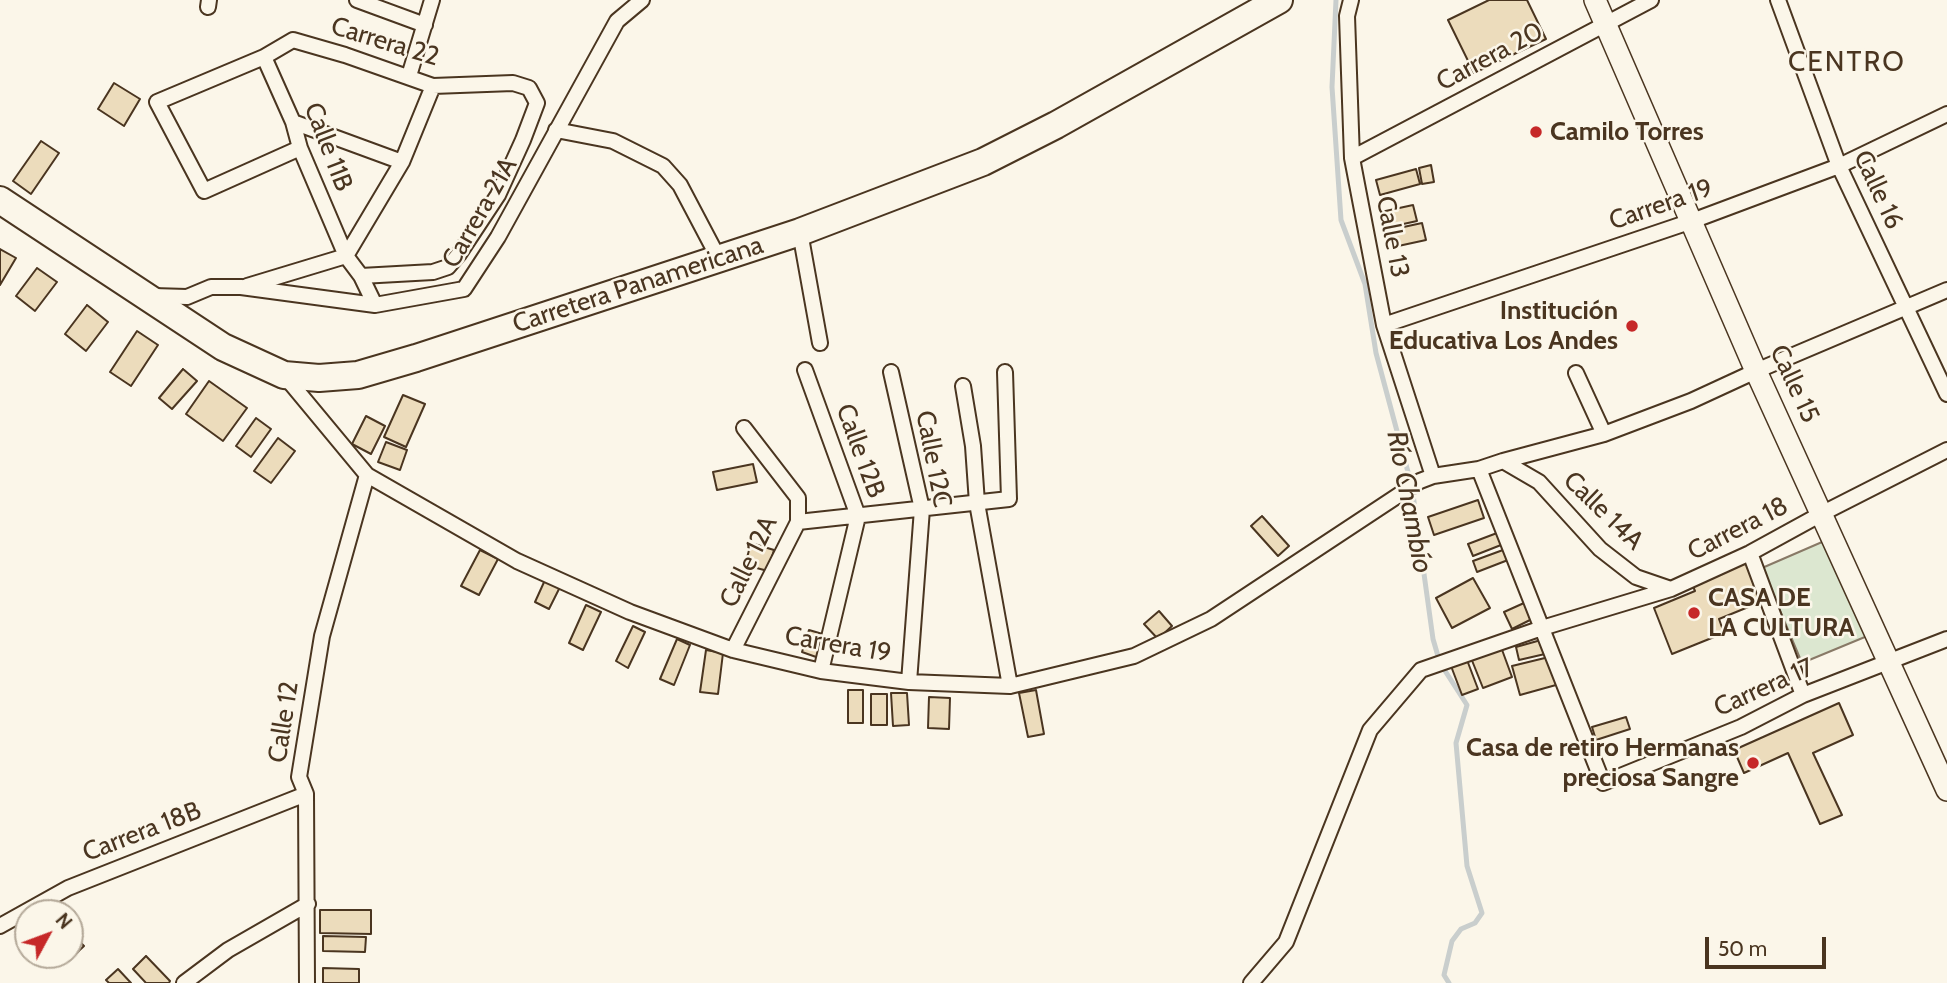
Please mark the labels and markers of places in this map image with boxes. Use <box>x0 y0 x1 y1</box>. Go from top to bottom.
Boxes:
place label: Camilo Torres <box>1550 116 1704 148</box>
marker: Camilo Torres <box>1528 124 1544 140</box>
place label: Institución Educativa Los Andes <box>1389 295 1618 356</box>
marker: Institución Educativa Los Andes <box>1624 318 1640 334</box>
place label: CASA DE LA CULTURA <box>1708 582 1855 644</box>
marker: CASA DE LA CULTURA <box>1686 605 1702 621</box>
place label: Casa de retiro Hermanas preciosa Sangre <box>1466 732 1739 794</box>
marker: Casa de retiro Hermanas preciosa Sangre <box>1745 755 1761 771</box>

